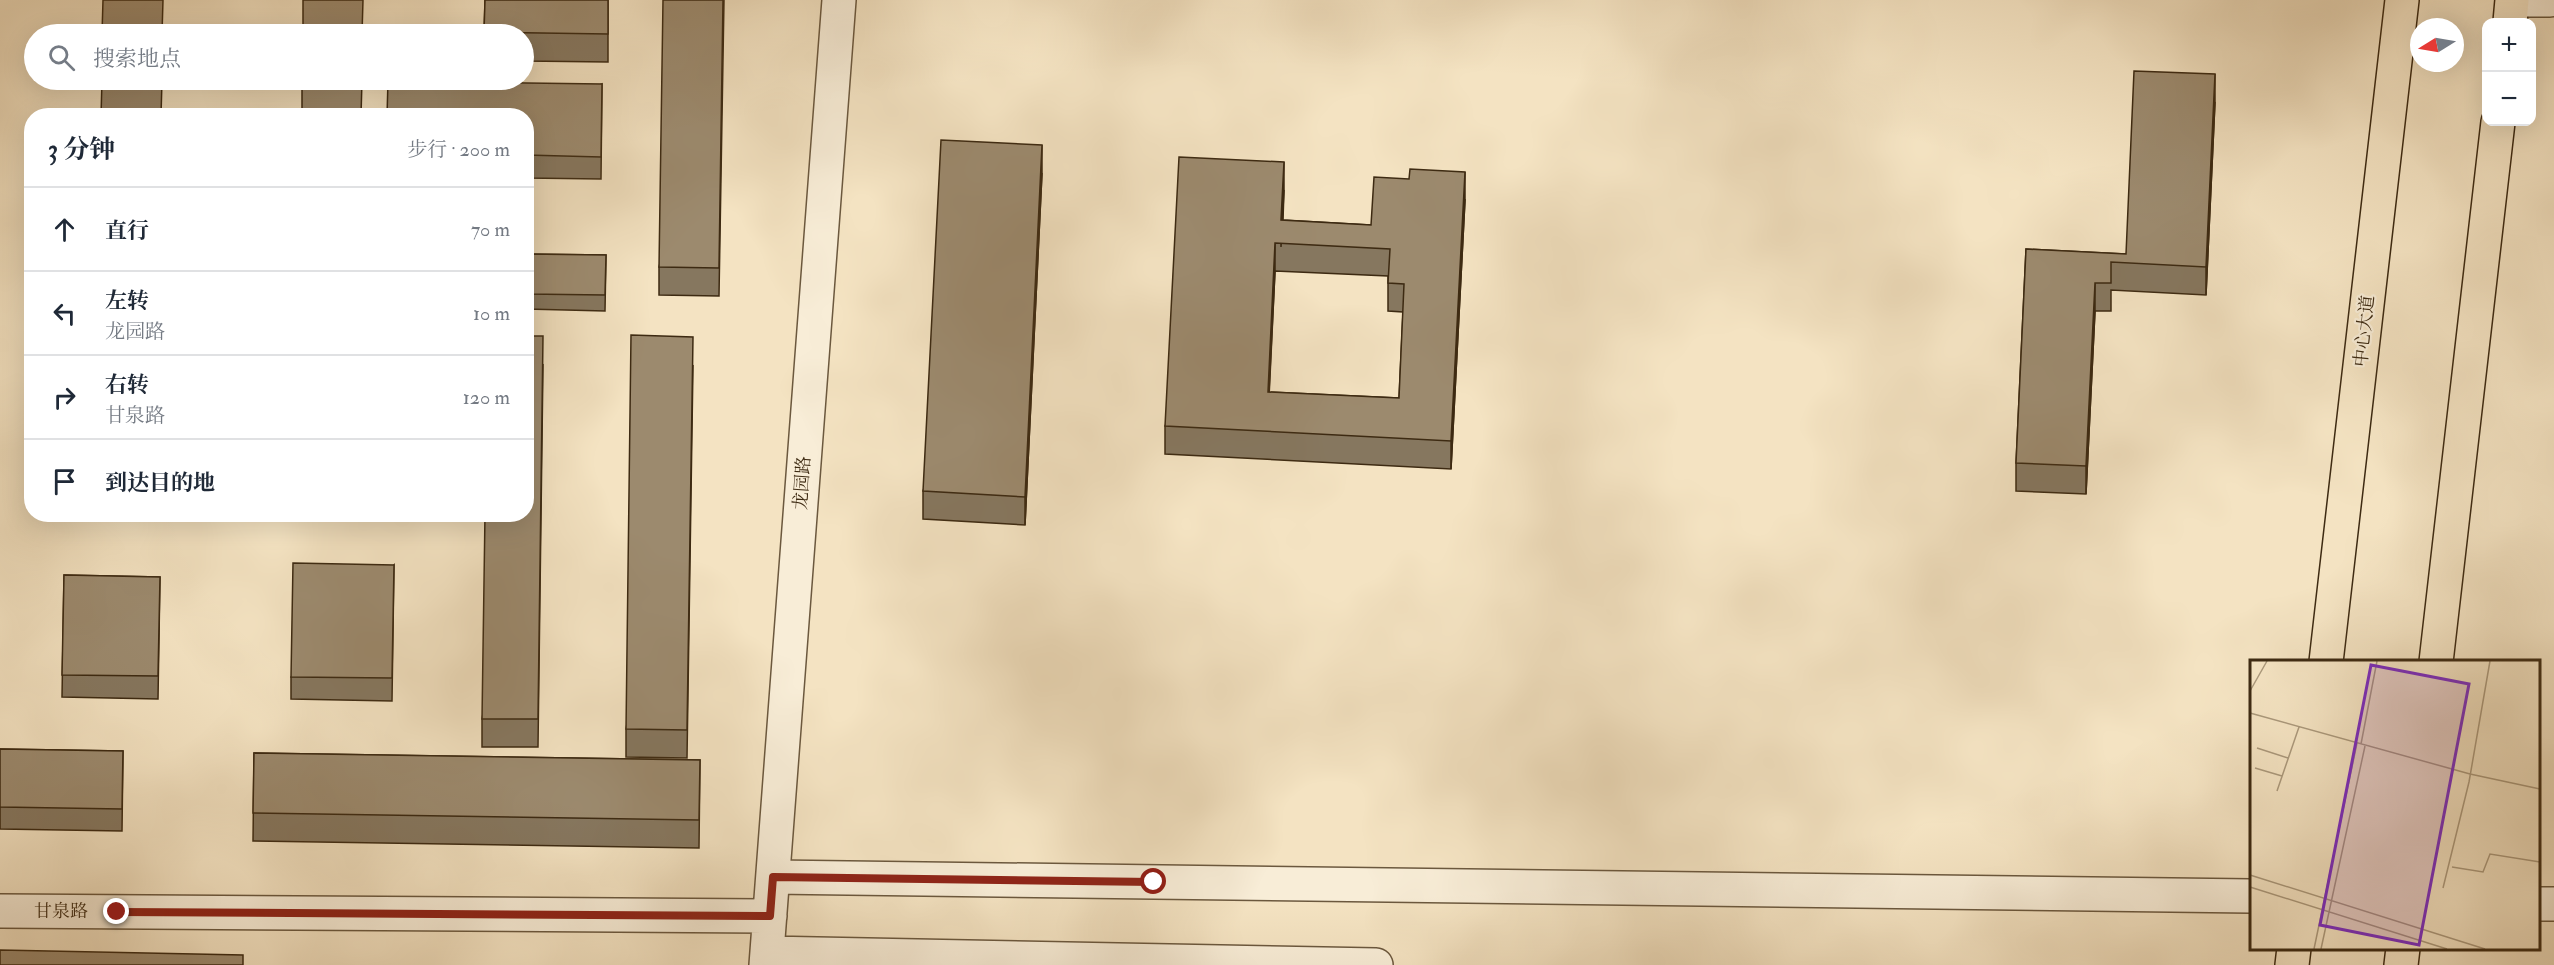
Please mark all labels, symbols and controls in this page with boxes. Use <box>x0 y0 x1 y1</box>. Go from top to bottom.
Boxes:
north arrow <box>2410 18 2464 72</box>
map controls <box>2482 18 2536 126</box>
button: + <box>2482 18 2536 72</box>
search box <box>24 24 534 90</box>
icon: search <box>45 41 78 74</box>
text: 搜索地点 <box>93 45 181 73</box>
button: − <box>2482 72 2536 126</box>
text: 3 分钟 <box>48 134 115 166</box>
text: 步行 · 200 m <box>407 137 510 162</box>
icon: ahead <box>48 213 81 246</box>
text: 直行 <box>105 217 149 245</box>
text: 70 m <box>471 217 510 242</box>
text: 左转 <box>105 287 149 315</box>
street label: 中心大道 <box>2349 294 2380 368</box>
icon: left <box>48 297 81 330</box>
text: 10 m <box>473 301 510 326</box>
text: 龙园路 <box>105 319 165 344</box>
text: 右转 <box>105 371 149 399</box>
icon: right <box>48 381 81 414</box>
text: 120 m <box>463 385 510 410</box>
text: 甘泉路 <box>105 403 165 428</box>
street label: 龙园路 <box>789 455 816 511</box>
icon: arrive <box>48 465 81 498</box>
text: 到达目的地 <box>105 469 215 497</box>
inset map <box>2250 660 2539 950</box>
route start <box>1140 868 1166 894</box>
route end <box>103 898 129 924</box>
street label: 甘泉路 <box>34 900 88 923</box>

